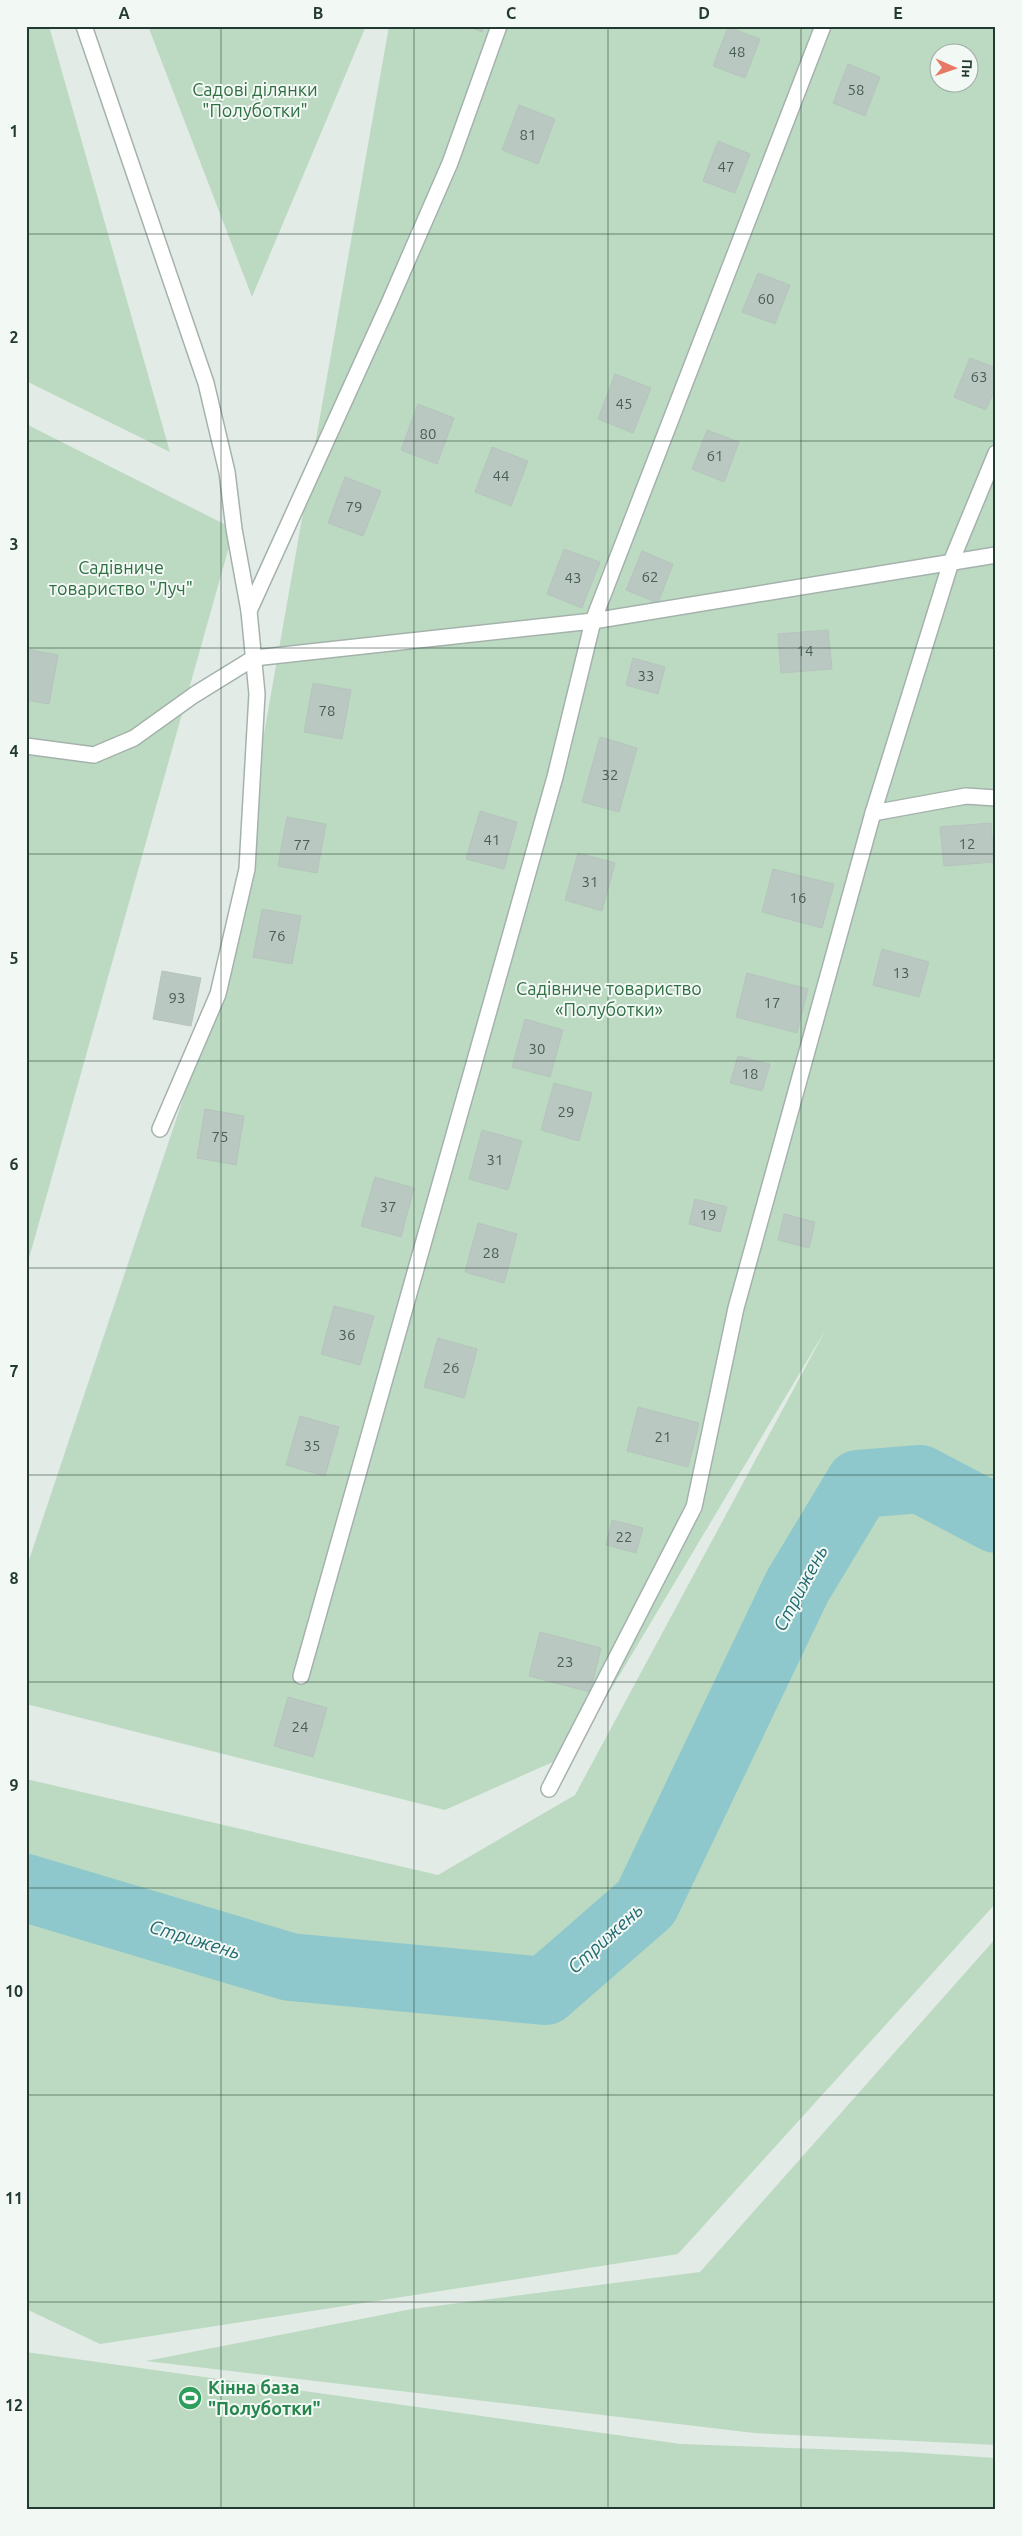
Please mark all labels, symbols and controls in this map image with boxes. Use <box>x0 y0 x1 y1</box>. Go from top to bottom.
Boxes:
text: A <box>118 4 130 22</box>
text: B <box>313 4 323 22</box>
text: C <box>506 4 516 22</box>
text: D <box>698 4 710 22</box>
text: E <box>893 4 903 22</box>
north arrow <box>930 42 980 92</box>
house number: 48 <box>729 43 745 60</box>
text: Пн <box>959 59 975 78</box>
park label: Садові ділянки "Полуботки" <box>192 79 318 120</box>
house number: 58 <box>848 81 864 98</box>
text: 1 <box>9 122 19 140</box>
house number: 81 <box>520 126 536 143</box>
house number: 47 <box>718 158 734 175</box>
house number: 60 <box>758 290 774 307</box>
text: 2 <box>9 328 19 346</box>
house number: 63 <box>971 368 987 385</box>
house number: 45 <box>616 395 632 412</box>
house number: 80 <box>420 425 436 442</box>
house number: 61 <box>707 447 723 464</box>
house number: 44 <box>493 467 509 484</box>
house number: 79 <box>346 498 362 515</box>
text: 3 <box>9 535 19 553</box>
park label: Садівниче товариство "Луч" <box>49 557 193 598</box>
house number: 62 <box>642 568 658 585</box>
house number: 43 <box>565 569 581 586</box>
house number: 14 <box>797 642 813 659</box>
house number: 33 <box>638 667 654 684</box>
house number: 78 <box>319 702 335 719</box>
text: 4 <box>9 742 19 760</box>
house number: 32 <box>602 766 618 783</box>
house number: 41 <box>484 831 500 848</box>
house number: 12 <box>959 835 975 852</box>
house number: 77 <box>294 836 310 853</box>
house number: 31 <box>582 873 598 890</box>
house number: 16 <box>790 889 806 906</box>
house number: 76 <box>269 927 285 944</box>
text: 5 <box>9 949 19 967</box>
house number: 13 <box>893 964 909 981</box>
park label: Садівниче товариство «Полуботки» <box>516 978 702 1019</box>
house number: 93 <box>169 989 185 1006</box>
house number: 17 <box>764 994 780 1011</box>
house number: 30 <box>529 1040 545 1057</box>
house number: 18 <box>742 1065 758 1082</box>
house number: 29 <box>558 1103 574 1120</box>
house number: 75 <box>212 1128 228 1145</box>
house number: 31 <box>487 1151 503 1168</box>
text: 6 <box>9 1155 19 1173</box>
house number: 37 <box>380 1198 396 1215</box>
house number: 19 <box>700 1206 716 1223</box>
house number: 28 <box>483 1244 499 1261</box>
house number: 36 <box>339 1326 355 1343</box>
house number: 26 <box>443 1359 459 1376</box>
text: 7 <box>9 1362 19 1380</box>
house number: 21 <box>655 1428 671 1445</box>
house number: 35 <box>304 1437 320 1454</box>
house number: 22 <box>616 1528 632 1545</box>
water label: Стрижень <box>768 1541 832 1635</box>
text: 8 <box>9 1569 19 1587</box>
house number: 23 <box>557 1653 573 1670</box>
house number: 24 <box>292 1718 308 1735</box>
text: 9 <box>9 1776 19 1794</box>
water label: Стрижень <box>563 1898 647 1978</box>
water label: Стрижень <box>147 1915 243 1963</box>
text: 10 <box>5 1982 23 2000</box>
text: 11 <box>5 2189 23 2207</box>
place label: Кінна база "Полуботки" <box>208 2377 321 2418</box>
sports icon: Кінна база "Полуботки" <box>177 2385 203 2411</box>
text: 12 <box>5 2396 23 2414</box>

